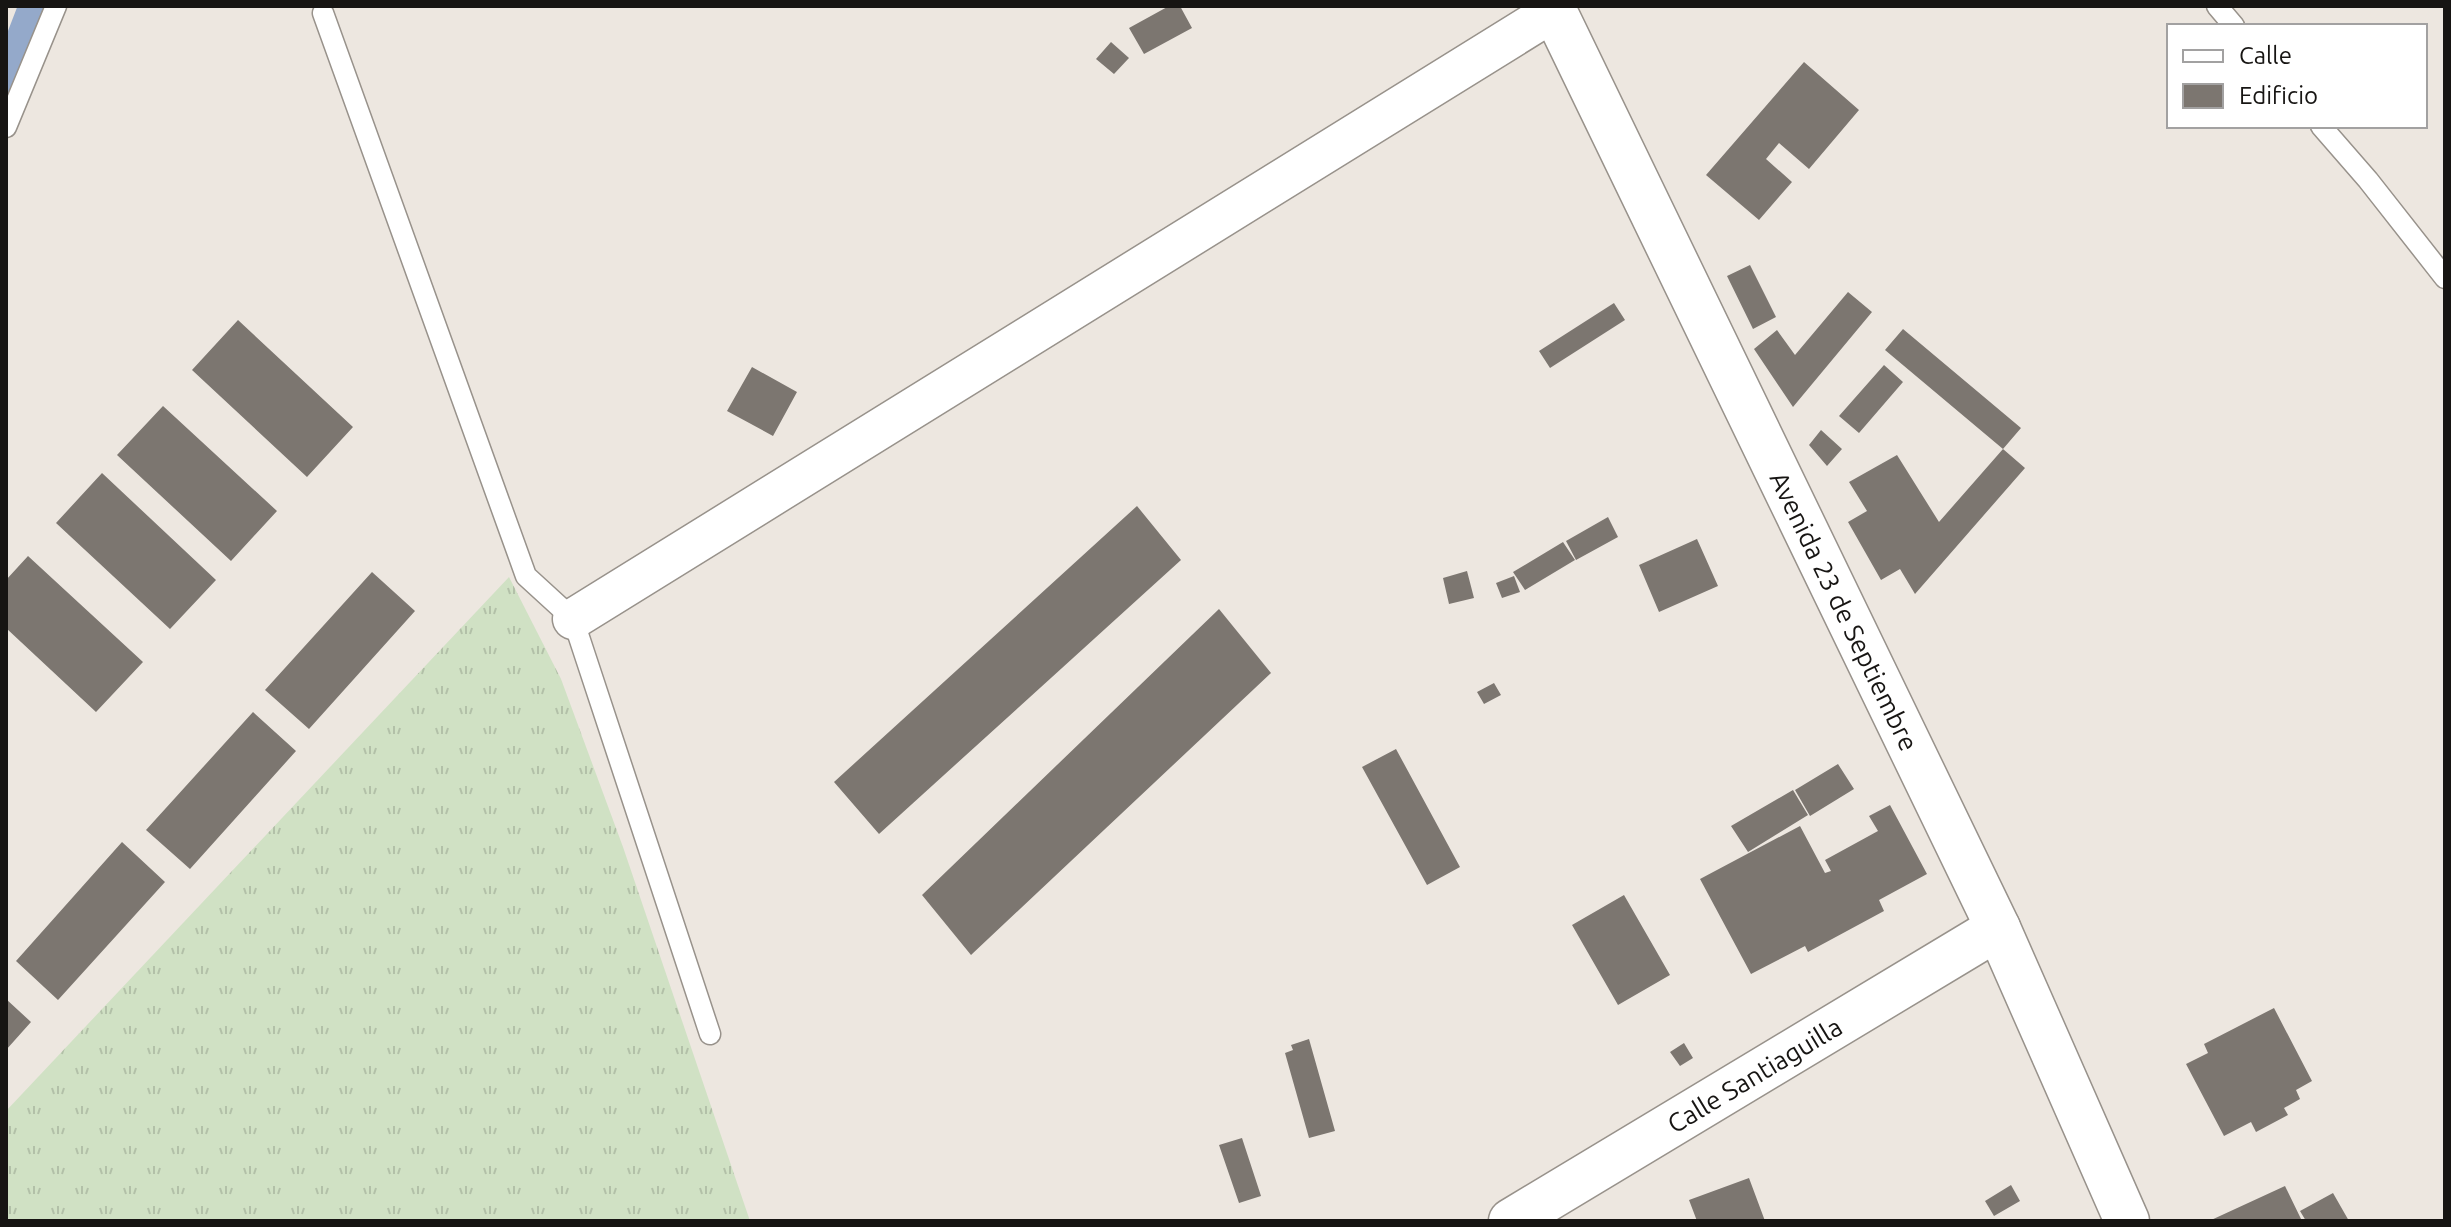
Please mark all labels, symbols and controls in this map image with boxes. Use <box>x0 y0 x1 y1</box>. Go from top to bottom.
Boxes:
legend <box>2167 24 2427 128</box>
text: Calle <box>2239 42 2292 69</box>
text: Edificio <box>2239 82 2318 109</box>
street label: Avenida 23 de Septiembre <box>1765 467 1924 755</box>
street label: Calle Santiaguilla <box>1662 1011 1847 1138</box>

